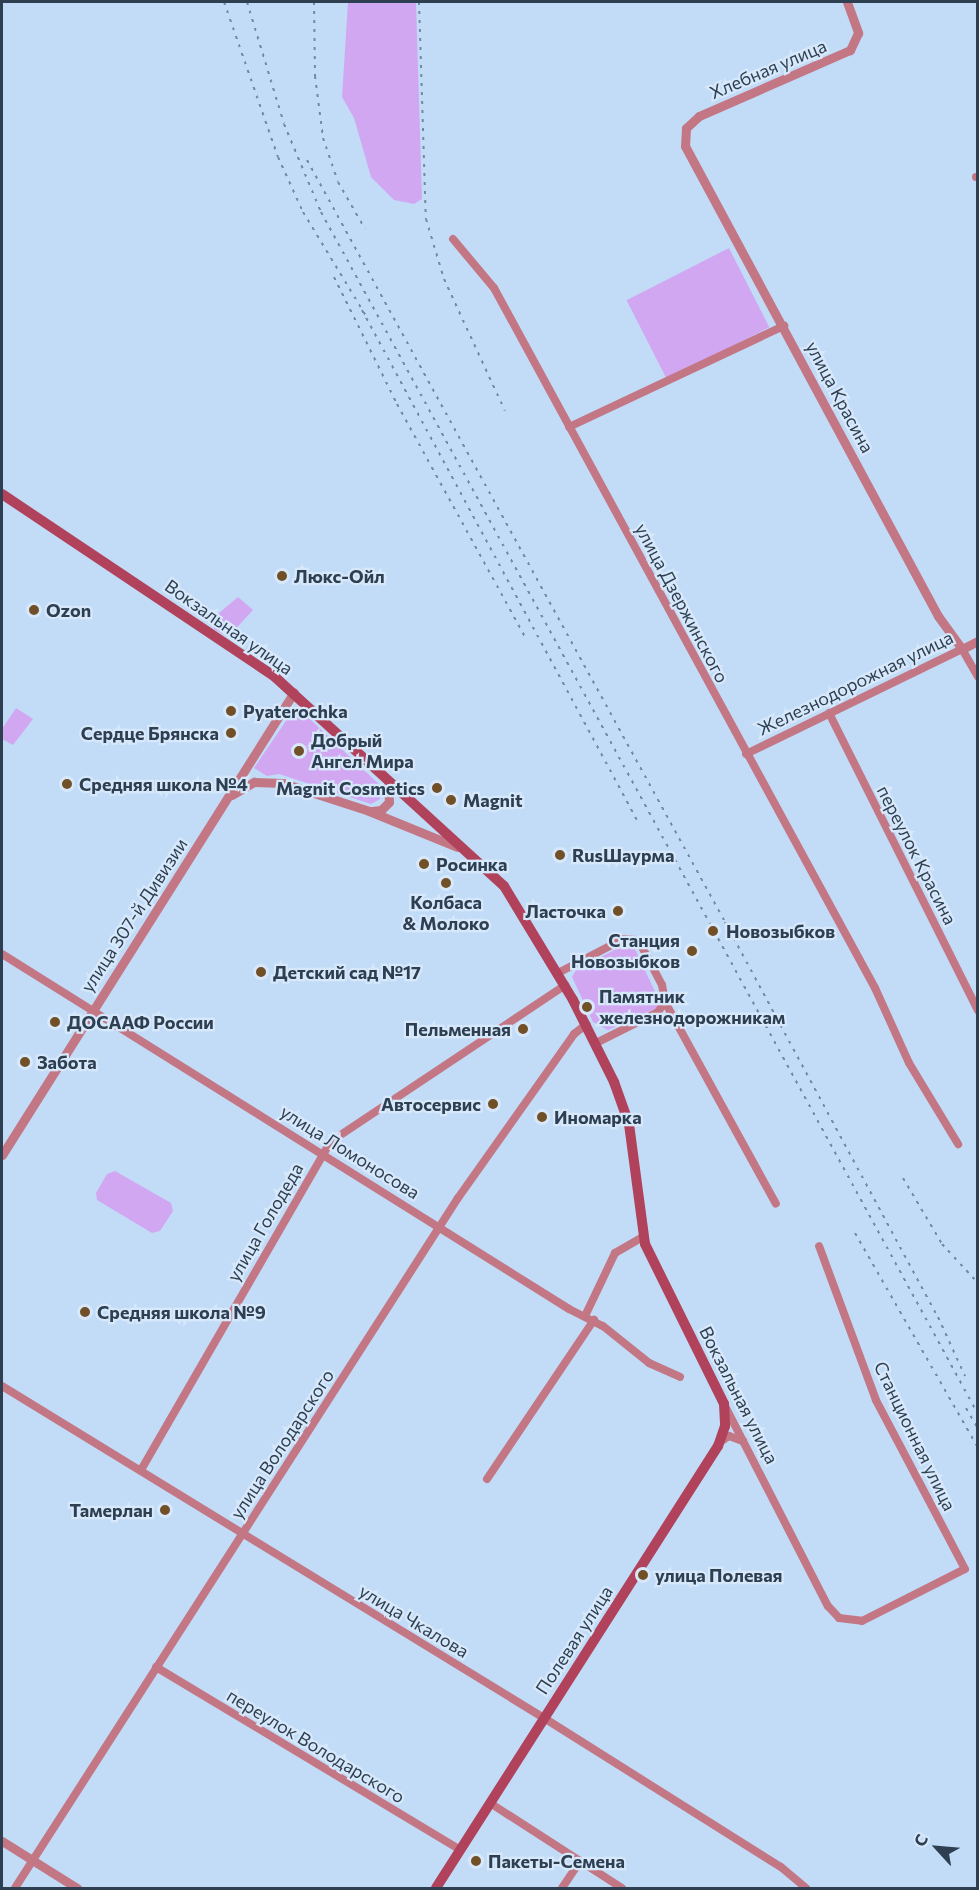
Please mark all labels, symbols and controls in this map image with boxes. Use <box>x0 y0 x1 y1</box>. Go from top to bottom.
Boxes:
street label: Хлебная улица <box>706 35 830 103</box>
street label: улица Красина <box>801 337 879 457</box>
street label: улица Дзержинского <box>631 520 733 686</box>
place label: Люкс-Ойл <box>294 565 385 587</box>
marker: Люкс-Ойл <box>275 569 289 583</box>
street label: Вокзальная улица <box>161 575 297 679</box>
place label: Ozon <box>46 599 91 621</box>
marker: Ozon <box>27 603 41 617</box>
street label: Железнодорожная улица <box>754 626 956 740</box>
place label: Pyaterochka <box>243 700 348 722</box>
marker: Pyaterochka <box>224 704 238 718</box>
place label: Сердце Брянска <box>81 722 219 744</box>
marker: Сердце Брянска <box>224 726 238 740</box>
place label: Добрый Ангел Мира <box>311 730 414 772</box>
marker: Добрый Ангел Мира <box>292 744 306 758</box>
place label: Средняя школа №4 <box>79 773 248 795</box>
marker: Средняя школа №4 <box>60 777 74 791</box>
place label: Magnit Cosmetics <box>276 777 425 799</box>
marker: Magnit Cosmetics <box>430 781 444 795</box>
street label: переулок Красина <box>873 782 961 928</box>
place label: Magnit <box>463 789 523 811</box>
marker: Magnit <box>444 793 458 807</box>
street label: улица 307-й Дивизии <box>76 834 192 996</box>
place label: RusШаурма <box>572 844 674 866</box>
marker: RusШаурма <box>553 848 567 862</box>
place label: Росинка <box>436 853 507 875</box>
marker: Росинка <box>417 857 431 871</box>
marker: Колбаса & Молоко <box>439 876 453 890</box>
place label: Колбаса & Молоко <box>402 892 490 934</box>
place label: Ласточка <box>525 900 606 922</box>
marker: Ласточка <box>611 904 625 918</box>
place label: Новозыбков <box>726 920 835 942</box>
marker: Новозыбков <box>704 922 722 940</box>
place label: Станция Новозыбков <box>571 930 680 972</box>
marker: Станция Новозыбков <box>685 944 699 958</box>
place label: Детский сад №17 <box>273 961 421 983</box>
marker: Детский сад №17 <box>254 965 268 979</box>
place label: Памятник железнодорожникам <box>599 986 785 1028</box>
marker: Памятник железнодорожникам <box>580 1000 594 1014</box>
place label: ДОСААФ России <box>67 1011 214 1033</box>
marker: ДОСААФ России <box>48 1015 62 1029</box>
place label: Пельменная <box>405 1018 511 1040</box>
marker: Пельменная <box>516 1022 530 1036</box>
place label: Забота <box>37 1051 97 1073</box>
marker: Забота <box>18 1055 32 1069</box>
place label: Автосервис <box>381 1093 481 1115</box>
marker: Автосервис <box>486 1097 500 1111</box>
street label: улица Ломоносова <box>276 1100 424 1204</box>
place label: Иномарка <box>554 1106 642 1128</box>
marker: Иномарка <box>535 1110 549 1124</box>
street label: улица Голодеда <box>222 1159 308 1285</box>
place label: Средняя школа №9 <box>97 1301 266 1323</box>
marker: Средняя школа №9 <box>78 1305 92 1319</box>
street label: Вокзальная улица <box>695 1323 783 1467</box>
street label: Станционная улица <box>869 1358 961 1514</box>
street label: улица Володарского <box>226 1365 338 1523</box>
place label: Тамерлан <box>69 1499 153 1521</box>
marker: Тамерлан <box>158 1503 172 1517</box>
place label: улица Полевая <box>655 1564 783 1586</box>
marker: улица Полевая <box>636 1568 650 1582</box>
street label: улица Чкалова <box>355 1580 473 1662</box>
street label: Полевая улица <box>531 1582 617 1698</box>
street label: переулок Володарского <box>223 1684 409 1808</box>
north arrow <box>907 1818 967 1878</box>
text: С <box>909 1831 931 1849</box>
place label: Пакеты-Семена <box>488 1850 625 1872</box>
marker: Пакеты-Семена <box>469 1854 483 1868</box>

